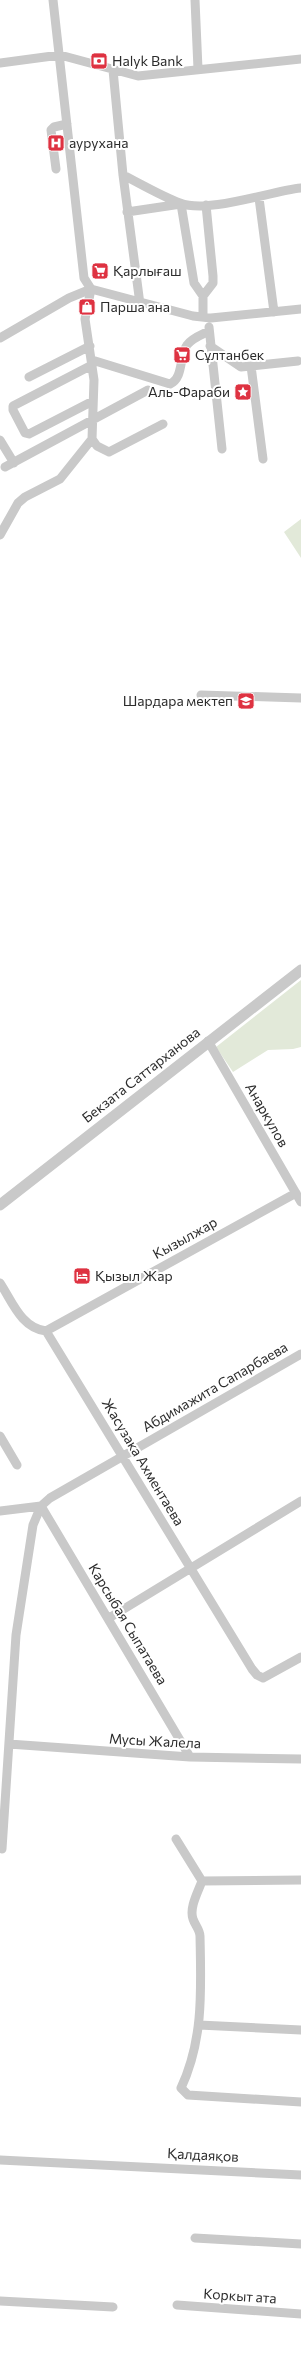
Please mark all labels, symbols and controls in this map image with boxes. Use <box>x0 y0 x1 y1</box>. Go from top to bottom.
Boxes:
bank icon: Halyk Bank <box>89 51 109 71</box>
place label: Halyk Bank <box>112 52 183 69</box>
hospital icon: аурухана <box>46 133 66 153</box>
place label: аурухана <box>69 134 129 151</box>
supermarket icon: Қарлығаш <box>90 261 110 281</box>
place label: Қарлығаш <box>113 262 182 279</box>
shop icon: Парша ана <box>77 297 97 317</box>
place label: Парша ана <box>100 298 170 315</box>
supermarket icon: Сұлтанбек <box>172 345 192 365</box>
place label: Сұлтанбек <box>195 346 265 363</box>
place icon: Аль-Фараби <box>233 382 253 402</box>
place label: Аль-Фараби <box>148 383 230 400</box>
school or university icon: Шардара мектеп <box>236 691 256 711</box>
place label: Шардара мектеп <box>123 692 233 709</box>
street label: Бекзата Саттарханова <box>78 1023 203 1126</box>
street label: Анаркулов <box>242 1080 293 1150</box>
street label: Кызылжар <box>150 1213 220 1262</box>
hotel icon: Қызыл Жар <box>72 1266 92 1286</box>
place label: Қызыл Жар <box>95 1267 173 1284</box>
street label: Абдимажита Сапарбаева <box>139 1338 290 1435</box>
street label: Жасузака Ахментаева <box>99 1395 188 1529</box>
street label: Карсыбая Сыпатаева <box>85 1560 171 1688</box>
street label: Мусы Жалела <box>109 1730 202 1751</box>
street label: Қалдаяқов <box>167 2144 239 2165</box>
street label: Коркыт ата <box>203 2284 277 2307</box>

